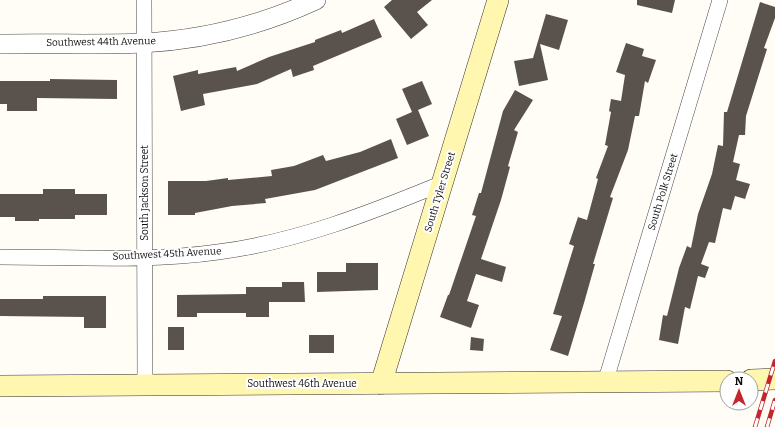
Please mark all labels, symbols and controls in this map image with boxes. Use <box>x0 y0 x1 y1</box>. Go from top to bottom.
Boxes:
street label: Southwest 44th Avenue <box>46 35 156 49</box>
street label: South Jackson Street <box>139 145 151 241</box>
street label: South Tyler Street <box>422 150 458 234</box>
street label: South Polk Street <box>646 152 681 232</box>
street label: Southwest 45th Avenue <box>112 245 222 263</box>
north arrow <box>719 371 759 411</box>
text: N <box>735 375 744 388</box>
street label: Southwest 46th Avenue <box>247 378 357 390</box>

